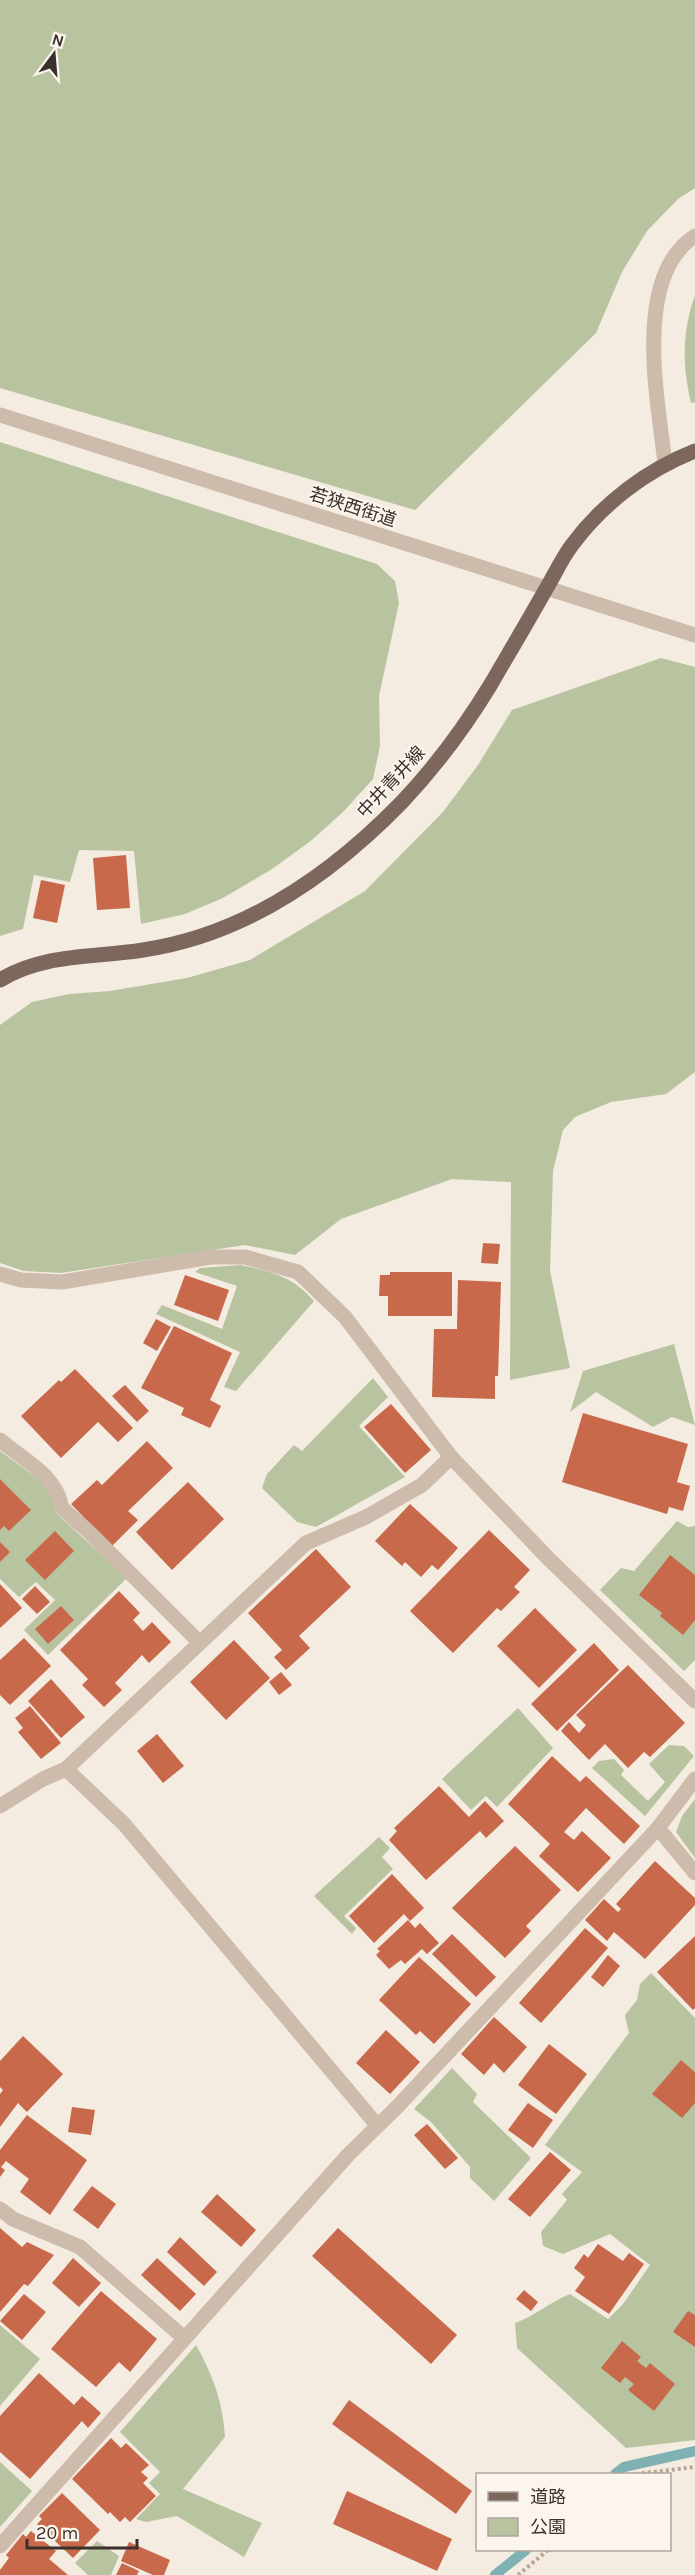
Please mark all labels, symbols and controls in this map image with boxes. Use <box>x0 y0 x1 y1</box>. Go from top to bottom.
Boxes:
north arrow <box>24 24 84 84</box>
text: N <box>50 29 66 51</box>
street label: 若狭西街道 <box>307 483 399 531</box>
street label: 中井青井線 <box>352 742 430 822</box>
legend <box>476 2473 671 2551</box>
text: 道路 <box>530 2486 566 2508</box>
scale bar <box>27 2512 136 2550</box>
text: 公園 <box>530 2516 566 2538</box>
text: 20 m <box>36 2522 78 2544</box>

